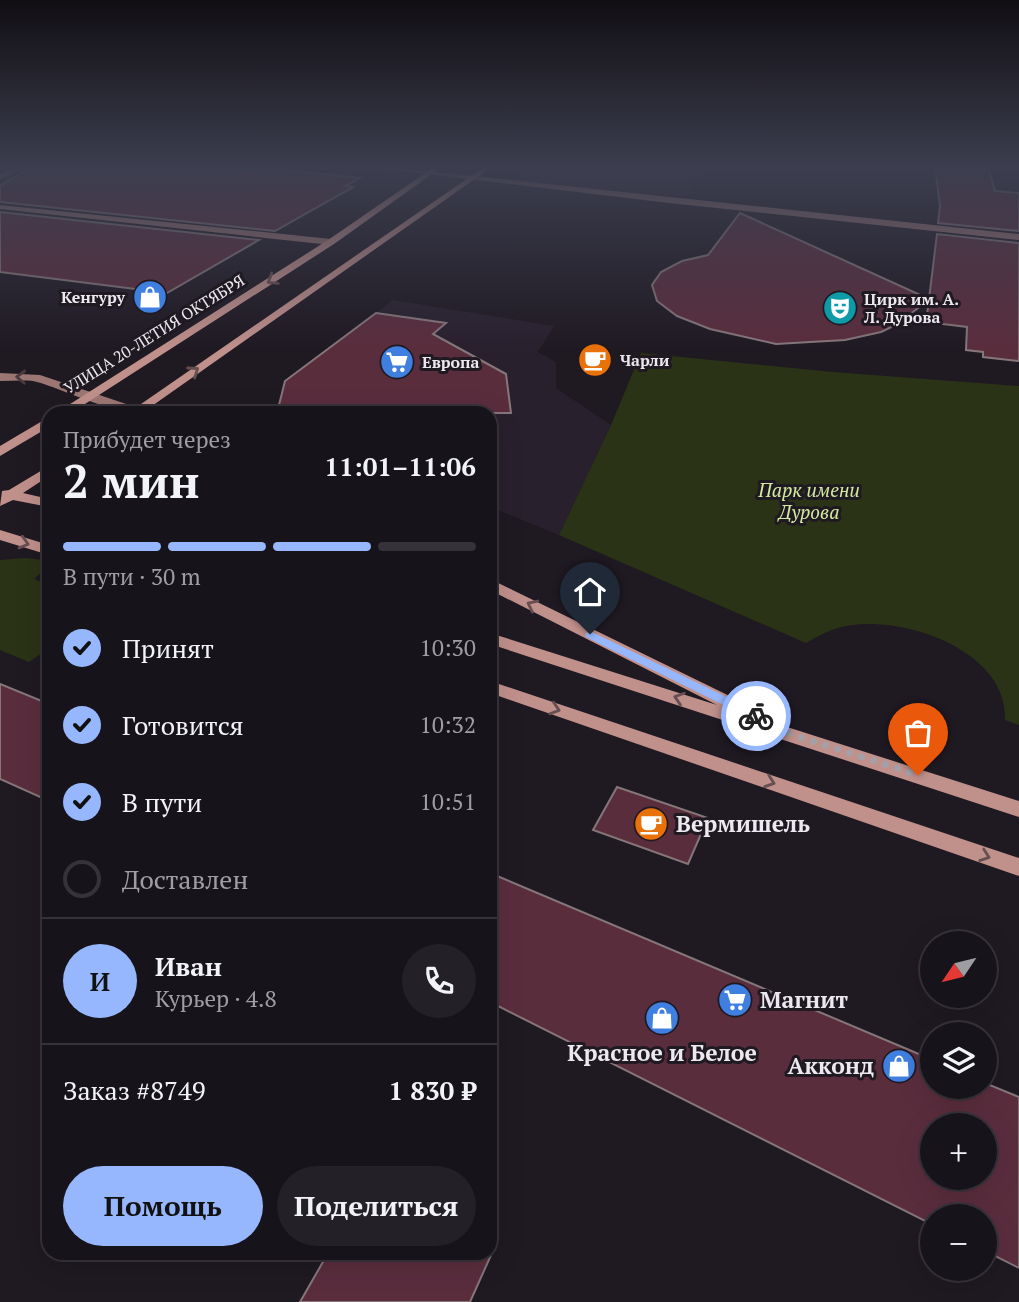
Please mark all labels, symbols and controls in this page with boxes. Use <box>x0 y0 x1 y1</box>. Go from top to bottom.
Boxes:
street label: УЛИЦА 20-ЛЕТИЯ ОКТЯБРЯ <box>60 269 248 399</box>
one-way arrow <box>266 271 279 284</box>
shop icon: Кенгуру <box>131 278 169 316</box>
place label: Кенгуру <box>61 286 126 308</box>
place label: Цирк им. А. Л. Дурова <box>863 288 959 328</box>
theatre icon: Цирк им. А. Л. Дурова <box>821 289 859 327</box>
cafe icon: Чарли <box>576 341 614 379</box>
supermarket icon: Европа <box>378 343 416 381</box>
place label: Чарли <box>620 349 670 371</box>
place label: Европа <box>422 351 480 373</box>
one-way arrow <box>186 367 199 379</box>
one-way arrow <box>15 370 26 385</box>
text: Прибудет через <box>63 424 231 455</box>
text: 11:01–11:06 <box>324 449 476 483</box>
text: 2 мин <box>63 450 200 511</box>
park label: Парк имени Дурова <box>757 477 860 524</box>
one-way arrow <box>18 534 30 549</box>
text: В пути · 30 m <box>63 561 201 592</box>
pin <box>560 562 620 634</box>
icon: home <box>571 573 609 611</box>
one-way arrow <box>527 600 539 614</box>
icon: check <box>63 629 101 667</box>
text: Принят <box>122 631 214 665</box>
text: 10:30 <box>419 632 476 663</box>
courier <box>721 681 791 751</box>
one-way arrow <box>673 692 686 706</box>
icon: bike <box>737 697 775 735</box>
one-way arrow <box>548 701 560 715</box>
pin <box>888 703 948 775</box>
icon: check <box>63 706 101 744</box>
text: Готовится <box>122 708 244 742</box>
text: 10:32 <box>419 709 476 740</box>
icon: bag <box>899 714 937 752</box>
one-way arrow <box>763 774 776 788</box>
icon: check <box>63 783 101 821</box>
text: В пути <box>122 785 202 819</box>
text: 10:51 <box>419 786 476 817</box>
cafe icon: Вермишель <box>632 805 670 843</box>
place label: Вермишель <box>676 808 810 839</box>
one-way arrow <box>979 848 991 862</box>
text: Доставлен <box>122 862 248 896</box>
north arrow <box>920 931 998 1008</box>
map controls <box>920 931 997 1281</box>
button: phone <box>402 944 476 1018</box>
text: Иван <box>155 949 222 983</box>
text: И <box>90 964 110 998</box>
supermarket icon: Магнит <box>716 981 754 1019</box>
text: Курьер · 4.8 <box>155 983 277 1014</box>
place label: Магнит <box>760 984 849 1015</box>
shop icon: Красное и Белое <box>643 999 681 1037</box>
button: layers <box>920 1022 997 1099</box>
place label: Красное и Белое <box>567 1037 757 1068</box>
shop icon: Акконд <box>880 1047 918 1085</box>
place label: Акконд <box>787 1050 874 1081</box>
text: Заказ #8749 <box>63 1073 206 1107</box>
text: 1 830 ₽ <box>389 1073 476 1107</box>
button: + <box>920 1113 997 1190</box>
button: Помощь <box>63 1166 263 1246</box>
button: Поделиться <box>277 1166 476 1246</box>
button: − <box>920 1204 997 1281</box>

